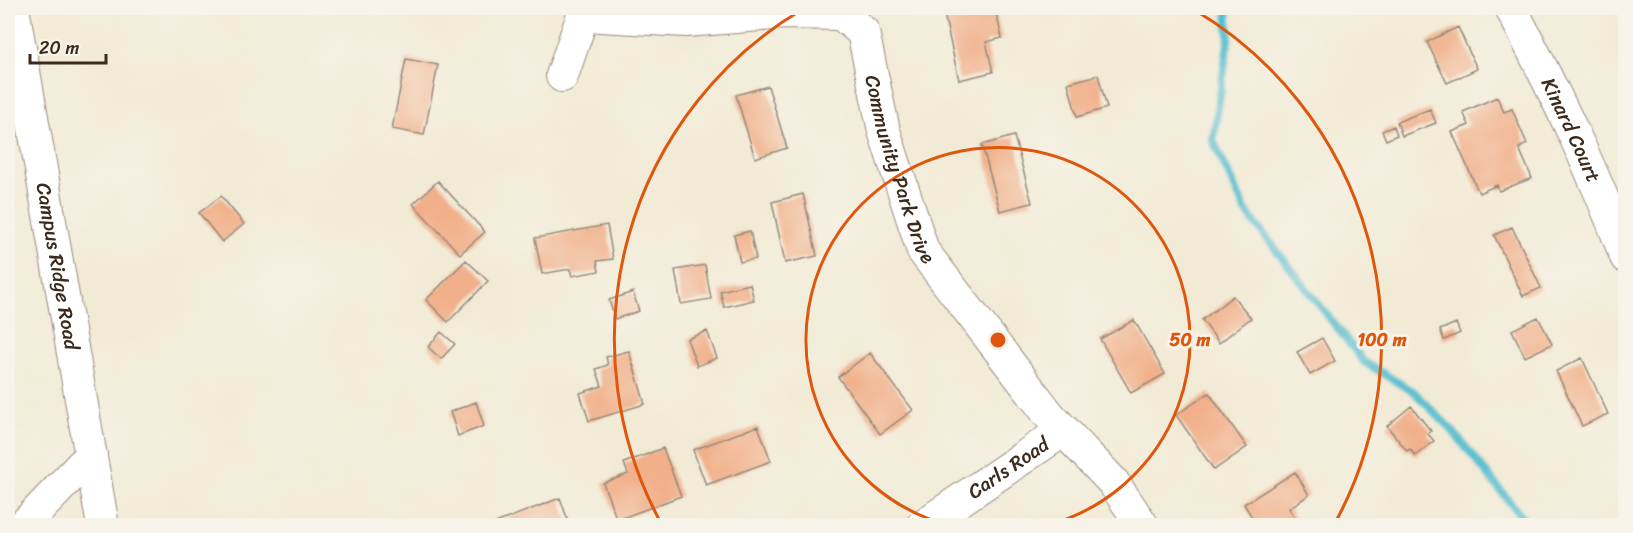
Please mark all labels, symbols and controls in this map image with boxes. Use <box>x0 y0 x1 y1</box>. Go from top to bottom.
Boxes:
scale bar <box>30 27 106 65</box>
text: 20 m <box>39 32 79 64</box>
street label: Kinard Court <box>1531 71 1611 188</box>
street label: Community Park Drive <box>855 72 944 272</box>
street label: Campus Ridge Road <box>26 180 89 354</box>
text: 50 m <box>1170 324 1211 356</box>
text: 100 m <box>1358 324 1407 356</box>
centre of rings <box>988 330 1008 350</box>
street label: Carls Road <box>960 427 1058 509</box>

